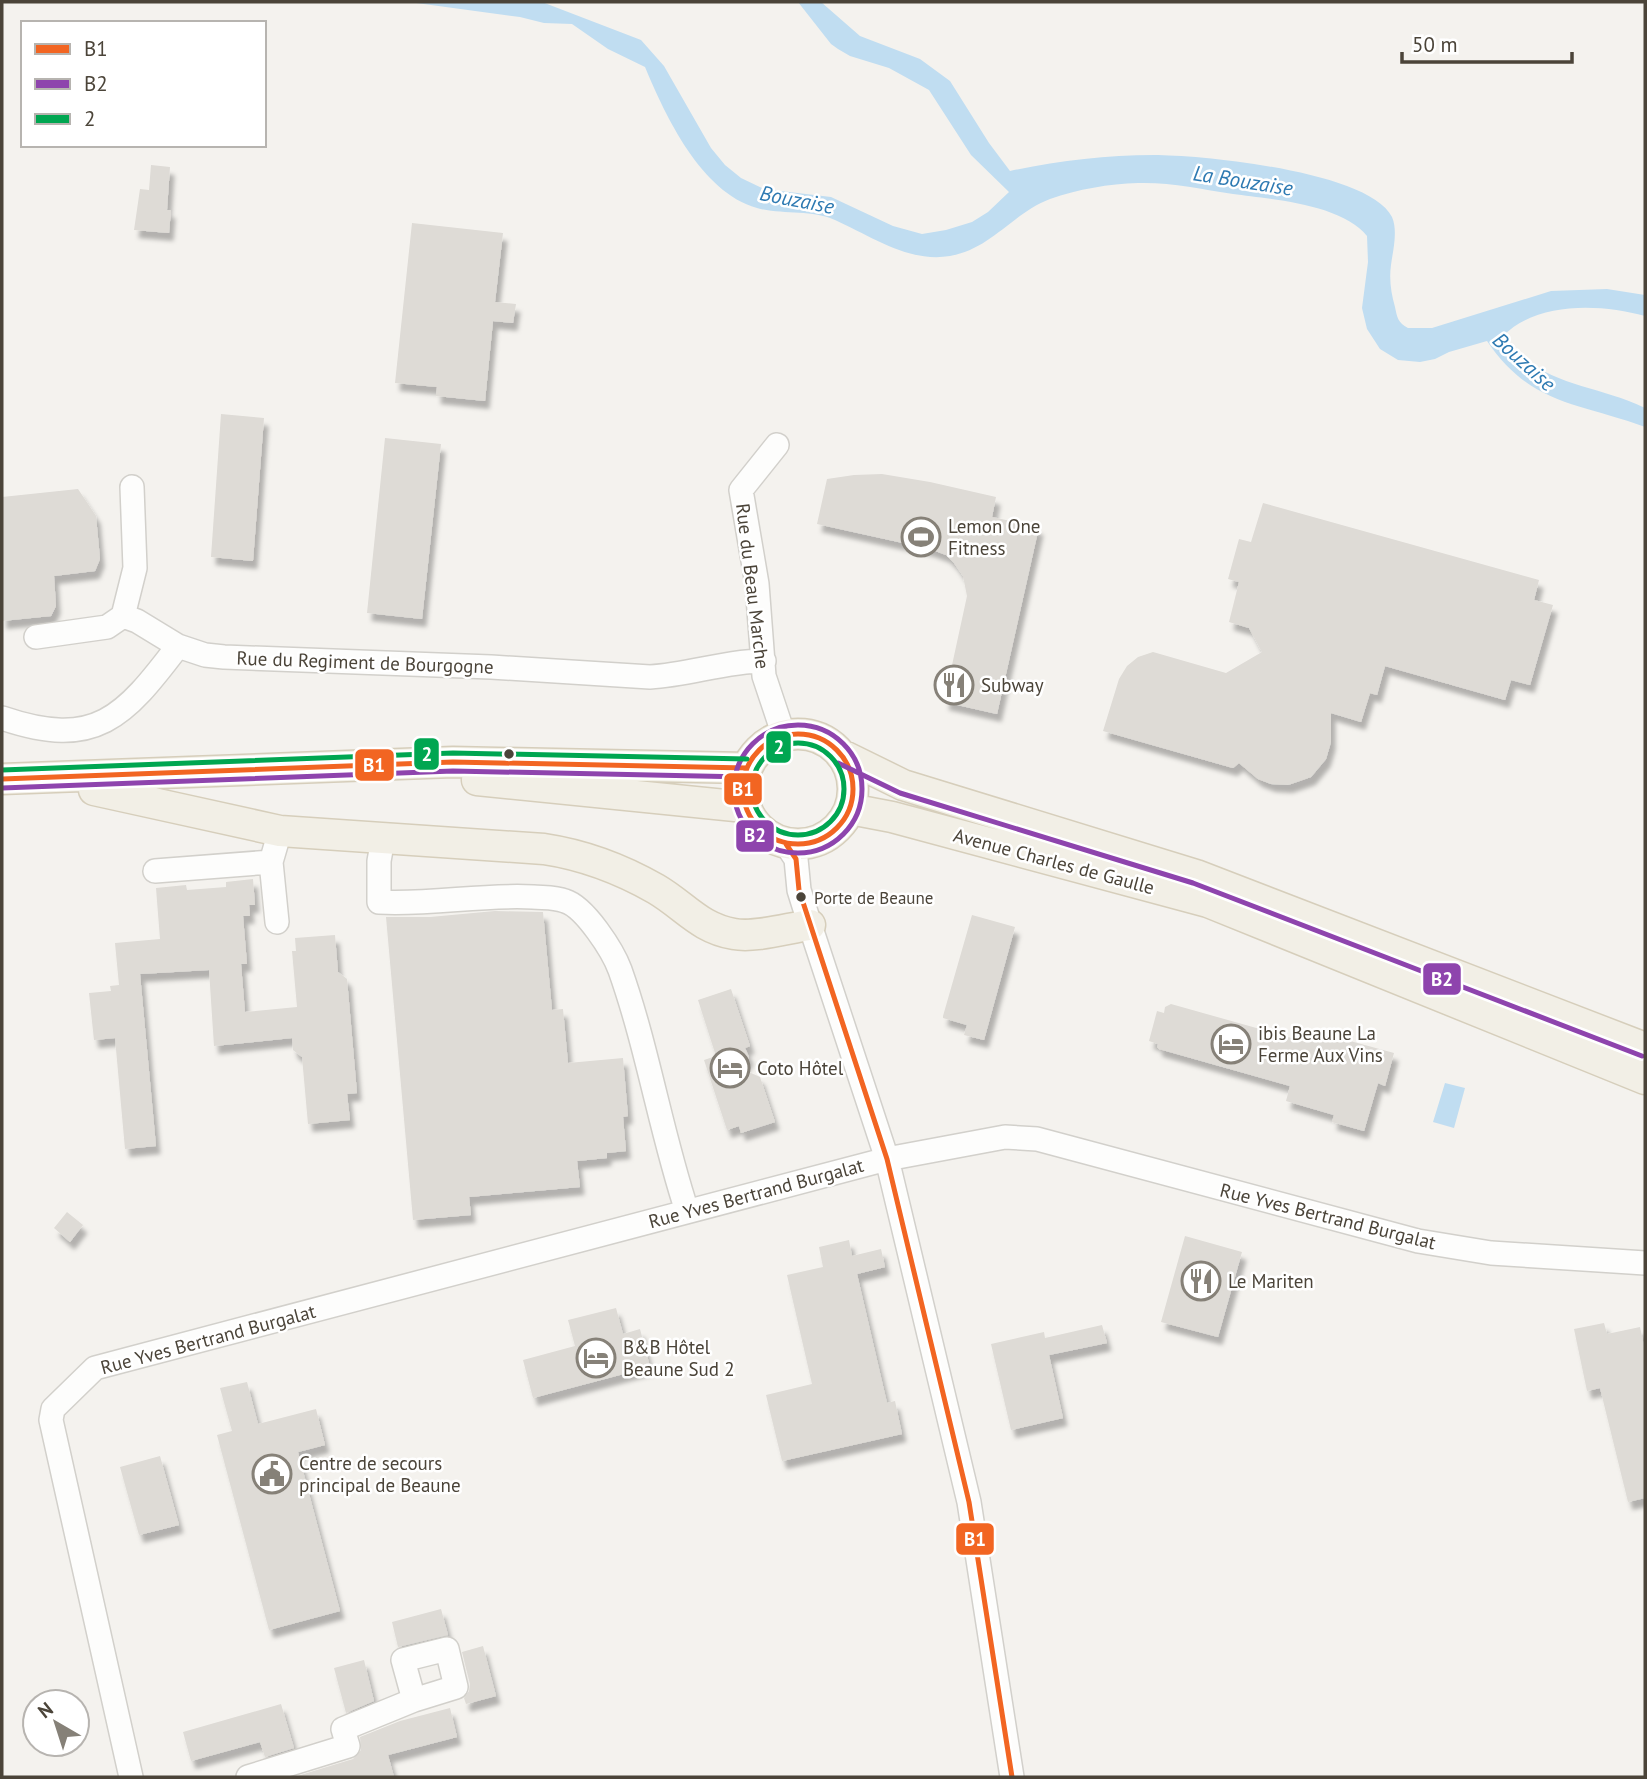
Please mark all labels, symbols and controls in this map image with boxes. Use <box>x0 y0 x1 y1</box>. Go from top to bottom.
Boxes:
legend <box>21 21 266 147</box>
scale bar <box>1402 21 1572 65</box>
text: 50 m <box>1412 31 1458 58</box>
text: B1 <box>84 35 108 62</box>
text: B2 <box>84 70 108 97</box>
text: 2 <box>84 105 95 132</box>
water label: La Bouzaise <box>1191 159 1295 202</box>
water label: Bouzaise <box>758 179 837 220</box>
water label: Bouzaise <box>1487 326 1562 397</box>
street label: Rue du Beau Marche <box>731 502 775 670</box>
place label: Lemon One Fitness <box>948 514 1040 560</box>
sports icon: Lemon One Fitness <box>900 516 942 558</box>
street label: Rue du Regiment de Bourgogne <box>236 646 494 678</box>
restaurant icon: Subway <box>933 664 975 706</box>
place label: Subway <box>981 673 1044 697</box>
line badge: 2 <box>765 730 792 764</box>
text: 2 <box>774 735 784 759</box>
line badge: 2 <box>413 737 440 771</box>
text: 2 <box>422 742 432 766</box>
unlabelled marker <box>502 747 516 761</box>
line badge: B1 <box>354 748 395 782</box>
text: B1 <box>363 753 385 777</box>
line badge: B1 <box>723 772 763 806</box>
text: B1 <box>732 777 754 801</box>
line badge: B2 <box>735 819 775 853</box>
text: B2 <box>744 823 766 847</box>
street label: Avenue Charles de Gaulle <box>951 823 1157 899</box>
place label: Porte de Beaune <box>814 887 933 909</box>
marker: Porte de Beaune <box>794 890 808 904</box>
line badge: B2 <box>1422 962 1462 996</box>
text: B2 <box>1431 967 1453 991</box>
place label: ibis Beaune La Ferme Aux Vins <box>1258 1021 1383 1067</box>
hotel icon: ibis Beaune La Ferme Aux Vins <box>1210 1023 1252 1065</box>
hotel icon: Coto Hôtel <box>709 1047 751 1089</box>
place label: Coto Hôtel <box>757 1056 844 1080</box>
street label: Rue Yves Bertrand Burgalat <box>646 1153 867 1233</box>
street label: Rue Yves Bertrand Burgalat <box>1218 1178 1439 1255</box>
restaurant icon: Le Mariten <box>1180 1260 1222 1302</box>
place label: Le Mariten <box>1228 1269 1314 1293</box>
street label: Rue Yves Bertrand Burgalat <box>98 1299 319 1379</box>
place label: B&B Hôtel Beaune Sud 2 <box>623 1335 735 1381</box>
hotel icon: B&B Hôtel Beaune Sud 2 <box>575 1337 617 1379</box>
place label: Centre de secours principal de Beaune <box>299 1451 461 1497</box>
public building icon: Centre de secours principal de Beaune <box>251 1453 293 1495</box>
line badge: B1 <box>955 1522 995 1556</box>
text: B1 <box>964 1527 986 1551</box>
north arrow <box>21 1688 91 1758</box>
text: N <box>33 1697 58 1723</box>

